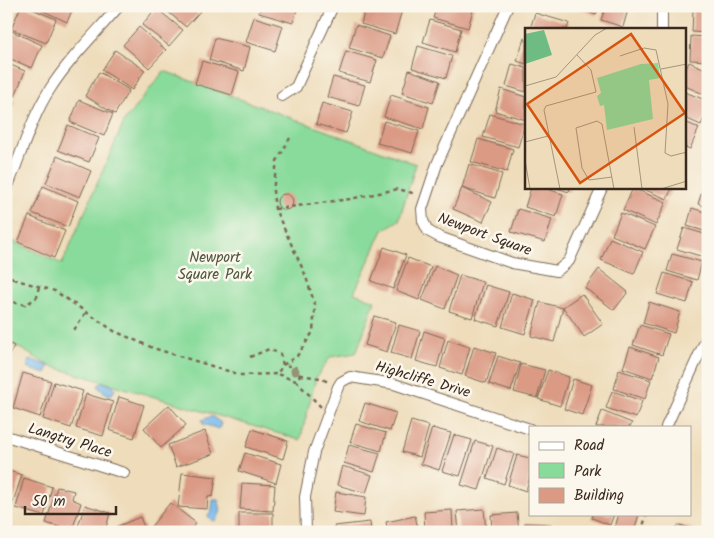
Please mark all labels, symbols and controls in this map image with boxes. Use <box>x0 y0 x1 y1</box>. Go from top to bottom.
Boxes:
inset map <box>525 28 686 189</box>
street label: Newport Square <box>434 207 535 263</box>
park label: Newport Square Park <box>178 246 253 287</box>
street label: Highcliffe Drive <box>372 355 473 405</box>
street label: Langtry Place <box>25 417 115 465</box>
legend <box>529 426 692 516</box>
text: Road <box>574 434 605 458</box>
text: Park <box>574 460 602 484</box>
scale bar <box>25 483 116 515</box>
text: Building <box>574 484 624 508</box>
text: 50 m <box>32 490 66 514</box>

